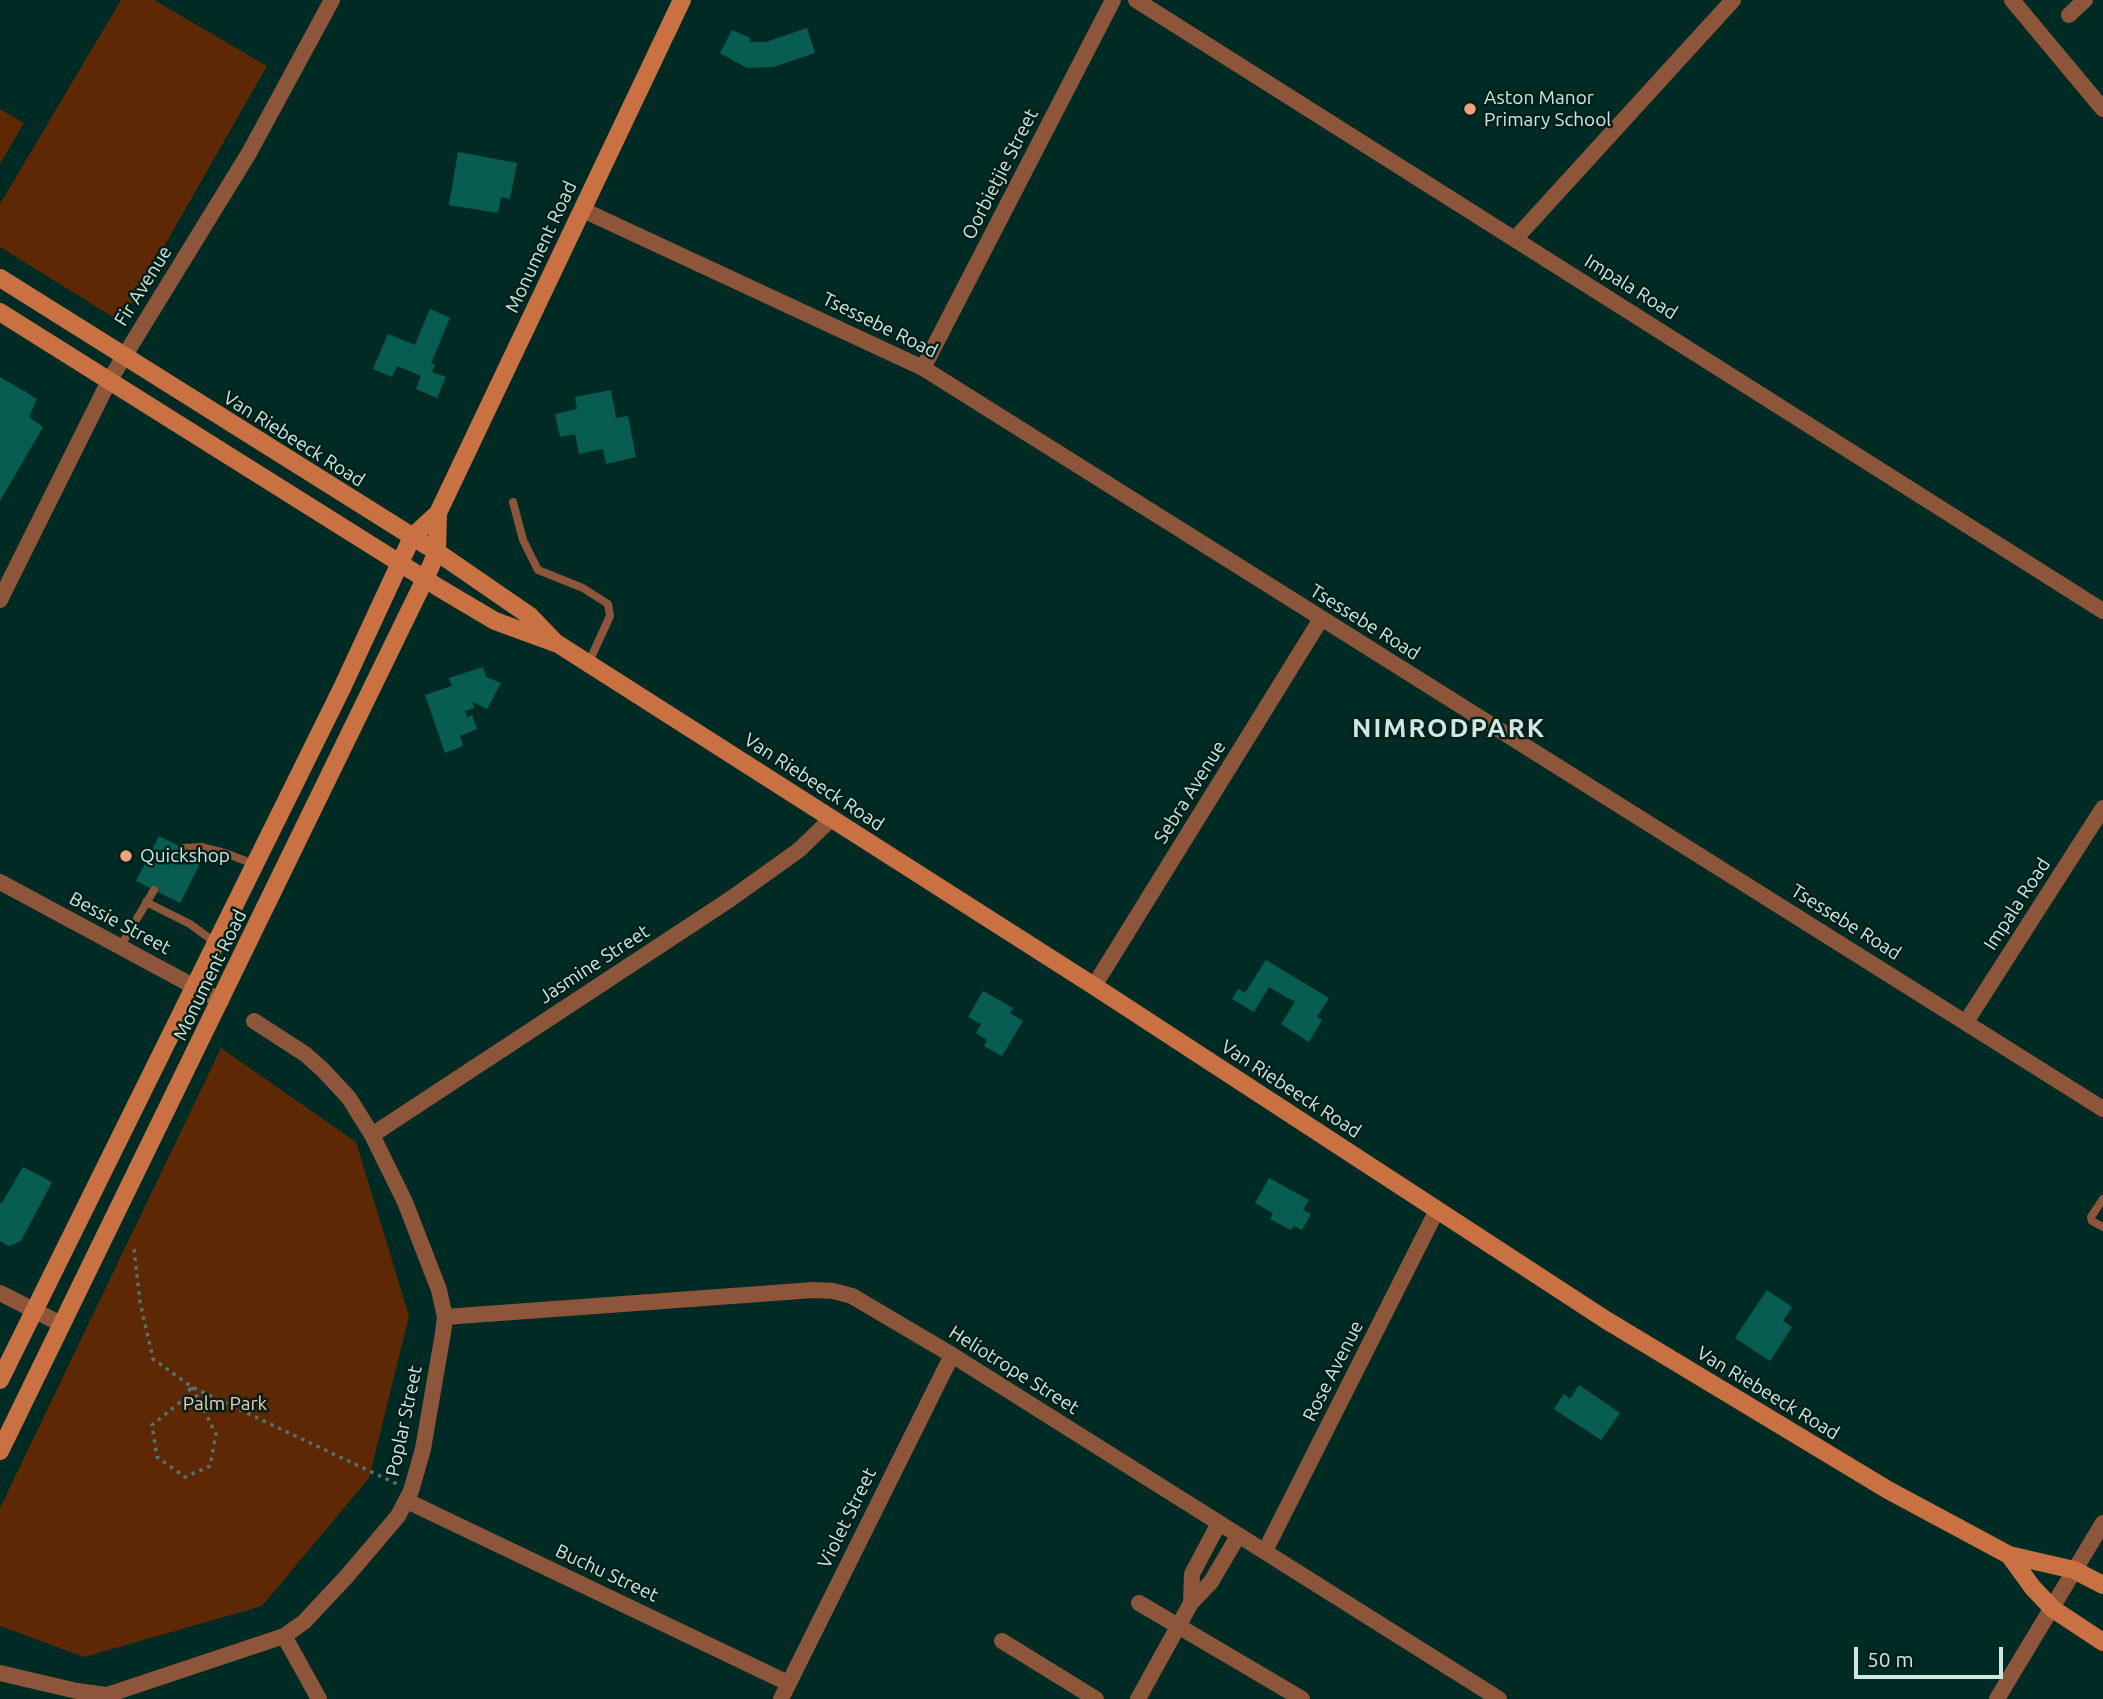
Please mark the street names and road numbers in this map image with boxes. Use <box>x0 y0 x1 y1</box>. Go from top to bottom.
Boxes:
street label: Oorbietjie Street <box>957 105 1043 243</box>
street label: Monument Road <box>501 178 581 316</box>
street label: Fir Avenue <box>109 242 177 330</box>
street label: Impala Road <box>1580 249 1682 325</box>
street label: Tsessebe Road <box>819 287 941 363</box>
street label: Van Riebeeck Road <box>219 386 369 492</box>
street label: Tsessebe Road <box>1306 579 1424 665</box>
street label: Van Riebeeck Road <box>740 728 888 836</box>
street label: Sebra Avenue <box>1149 736 1231 848</box>
street label: Impala Road <box>1979 854 2055 954</box>
street label: Tsessebe Road <box>1787 879 1905 965</box>
street label: Bessie Street <box>65 887 175 959</box>
street label: Monument Road <box>168 906 252 1044</box>
street label: Jasmine Street <box>534 920 654 1008</box>
street label: Van Riebeeck Road <box>1217 1035 1365 1143</box>
street label: Rose Avenue <box>1298 1317 1368 1425</box>
street label: Heliotrope Street <box>945 1321 1083 1419</box>
street label: Van Riebeeck Road <box>1693 1341 1843 1445</box>
street label: Poplar Street <box>381 1363 427 1479</box>
street label: Violet Street <box>813 1464 881 1572</box>
street label: Buchu Street <box>552 1539 662 1607</box>

